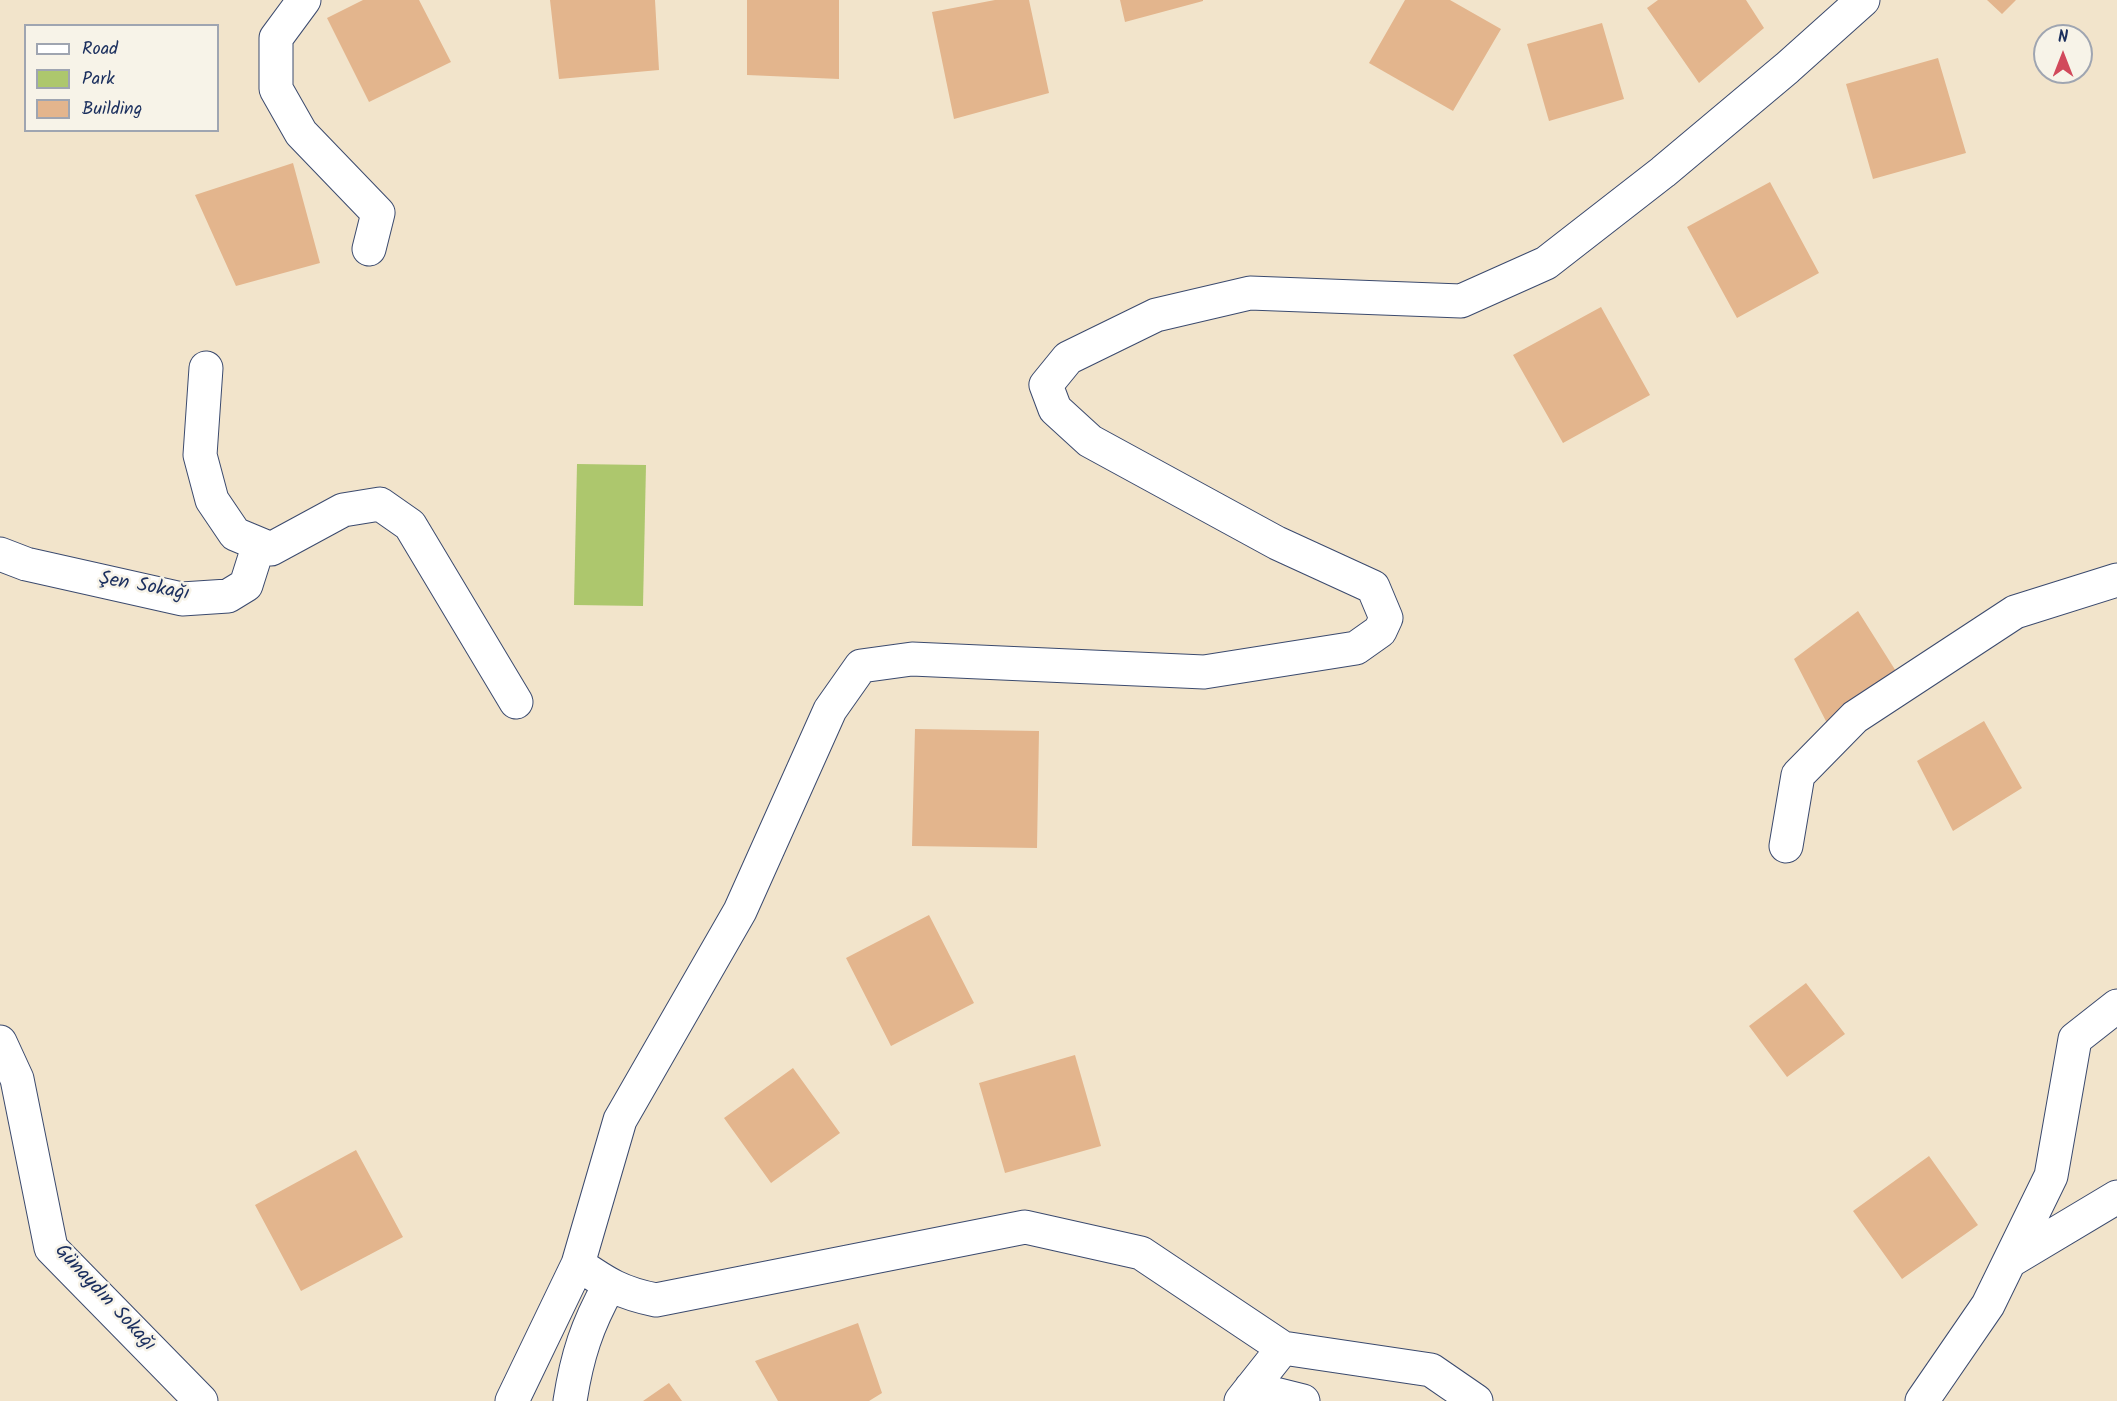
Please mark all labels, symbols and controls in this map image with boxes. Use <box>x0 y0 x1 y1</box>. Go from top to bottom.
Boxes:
legend <box>24 24 219 132</box>
north arrow <box>2033 24 2093 84</box>
text: N <box>2058 25 2068 50</box>
text: Road <box>82 35 118 64</box>
text: Park <box>82 65 115 94</box>
text: Building <box>82 95 142 124</box>
street label: Şen Sokağı <box>97 568 191 608</box>
street label: Günaydın Sokağı <box>48 1240 160 1358</box>

